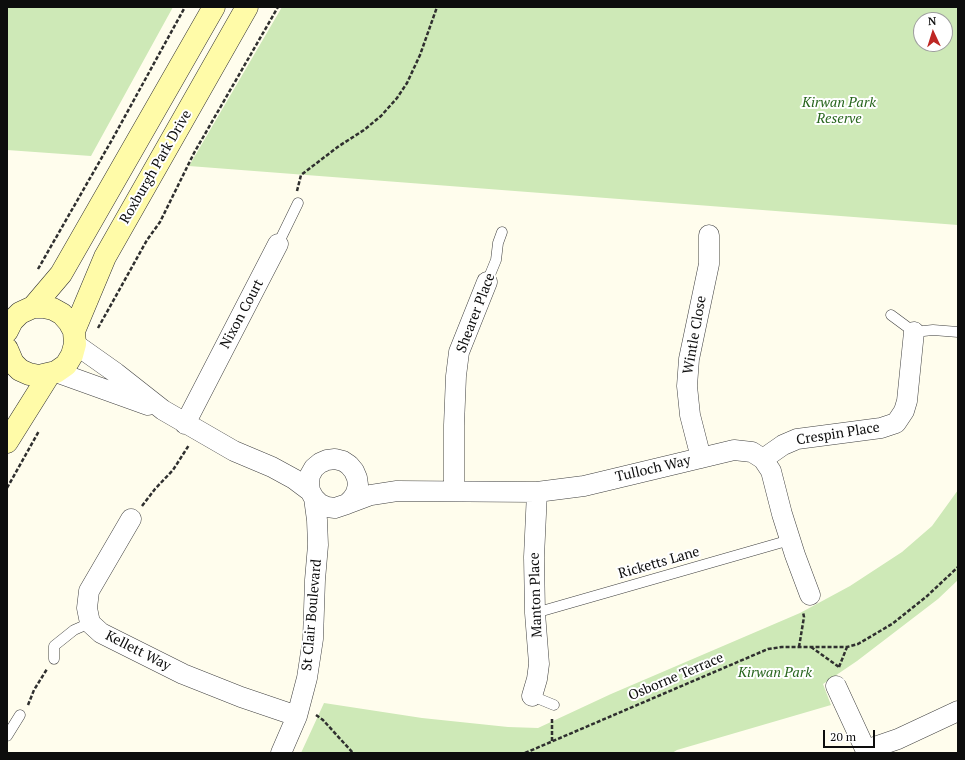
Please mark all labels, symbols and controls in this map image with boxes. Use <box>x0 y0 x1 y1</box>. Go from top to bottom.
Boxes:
north arrow <box>913 12 953 52</box>
text: N <box>928 14 937 28</box>
park label: Kirwan Park Reserve <box>802 95 876 128</box>
street label: Roxburgh Park Drive <box>117 107 195 227</box>
street label: Shearer Place <box>453 271 499 355</box>
street label: Nixon Court <box>217 276 267 352</box>
street label: Wintle Close <box>680 294 710 376</box>
street label: Crespin Place <box>795 419 881 449</box>
street label: Tulloch Way <box>614 452 692 486</box>
street label: Ricketts Lane <box>616 543 702 583</box>
street label: Manton Place <box>526 552 546 638</box>
street label: St Clair Boulevard <box>299 558 325 672</box>
street label: Kellett Way <box>103 627 173 675</box>
street label: Osborne Terrace <box>626 649 726 705</box>
park label: Kirwan Park <box>738 665 812 681</box>
scale bar <box>825 722 877 748</box>
text: 20 m <box>830 729 856 744</box>

